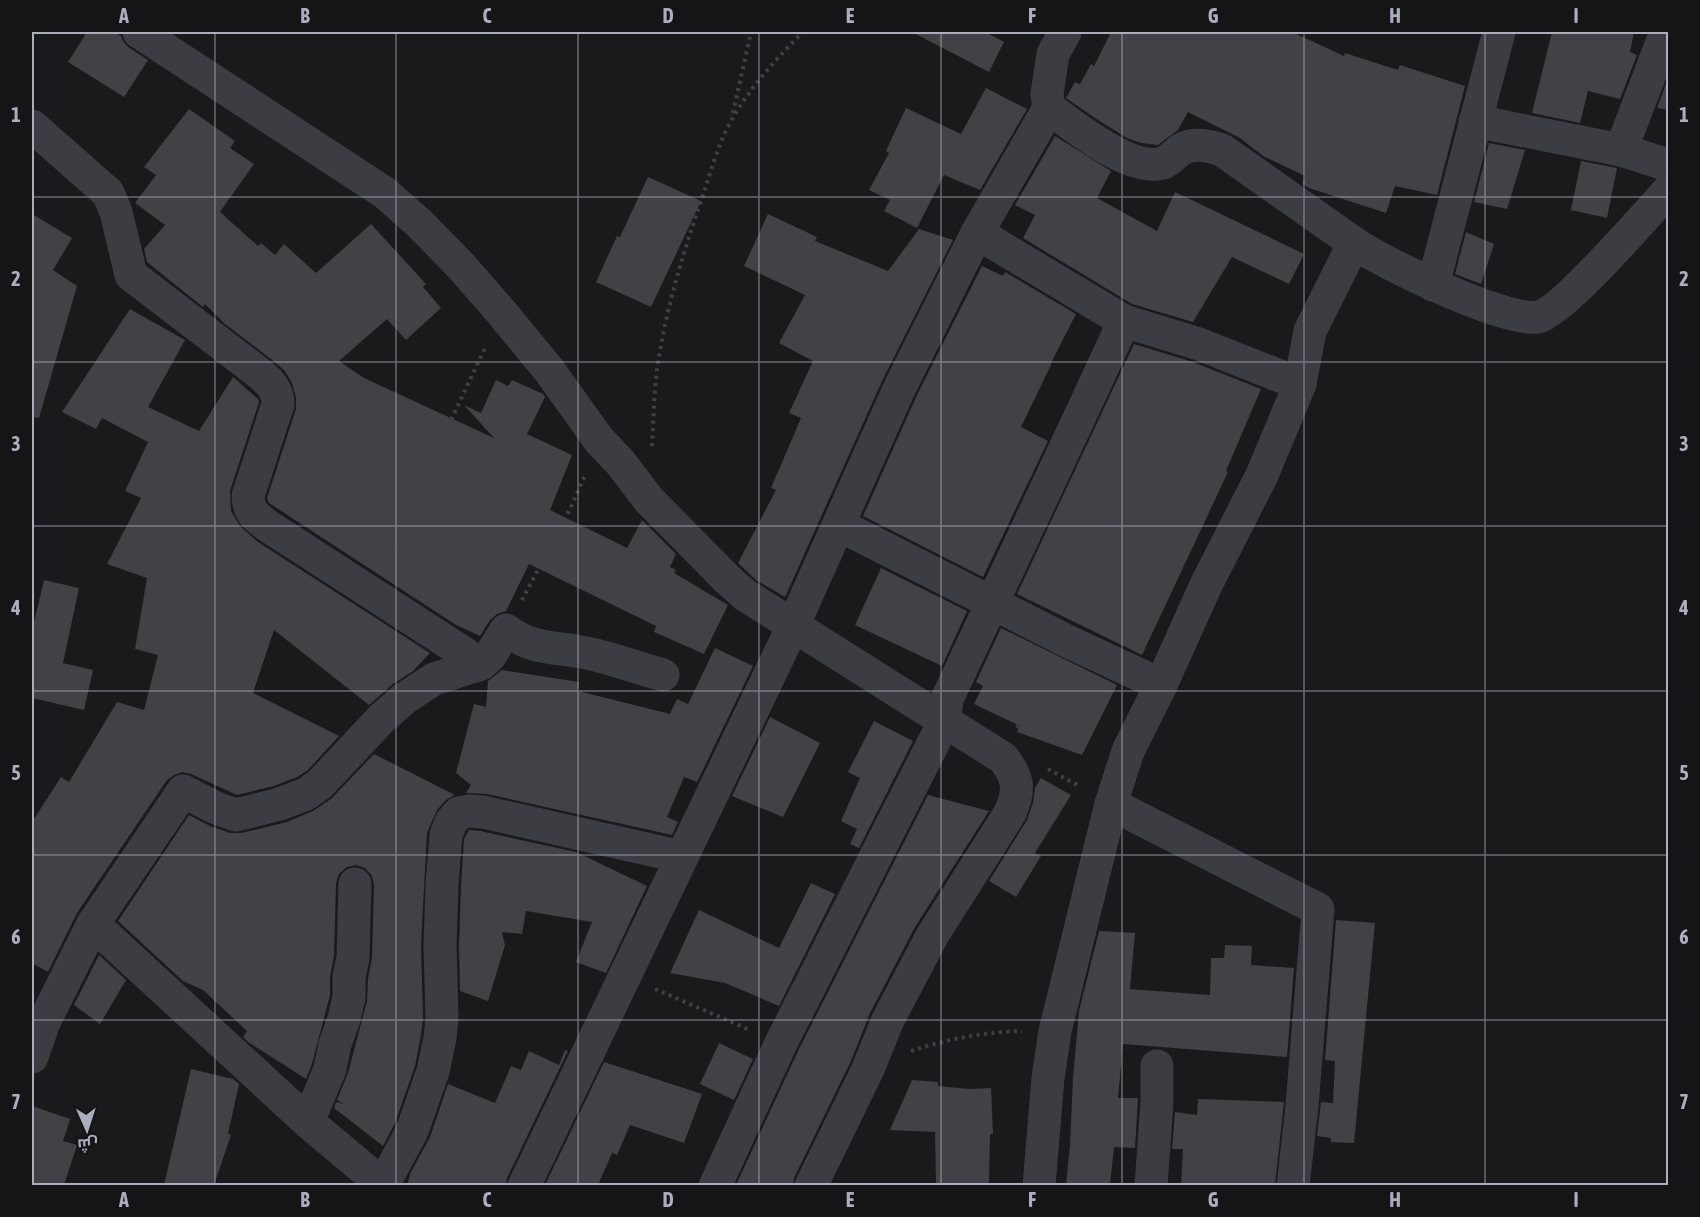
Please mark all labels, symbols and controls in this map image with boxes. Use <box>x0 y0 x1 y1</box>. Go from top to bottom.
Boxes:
text: A <box>118 4 129 27</box>
text: B <box>300 4 310 27</box>
text: C <box>483 4 492 27</box>
text: D <box>662 4 674 27</box>
text: E <box>846 4 855 27</box>
text: F <box>1028 4 1036 27</box>
text: G <box>1208 4 1219 27</box>
text: H <box>1389 4 1401 27</box>
text: I <box>1573 4 1579 27</box>
text: 1 <box>11 103 21 126</box>
text: 1 <box>1679 103 1689 126</box>
text: 2 <box>11 267 21 290</box>
text: 2 <box>1679 267 1689 290</box>
text: 3 <box>11 432 21 455</box>
text: 3 <box>1679 432 1689 455</box>
text: 4 <box>10 596 21 619</box>
text: 4 <box>1678 596 1689 619</box>
text: 5 <box>11 761 21 784</box>
text: 5 <box>1679 761 1689 784</box>
text: 6 <box>11 925 21 948</box>
text: 6 <box>1679 925 1689 948</box>
text: 7 <box>11 1090 21 1113</box>
text: 7 <box>1679 1090 1689 1113</box>
north arrow <box>57 1100 117 1160</box>
text: ش <box>77 1134 99 1155</box>
text: A <box>118 1188 129 1211</box>
text: B <box>300 1188 310 1211</box>
text: C <box>483 1188 492 1211</box>
text: D <box>662 1188 674 1211</box>
text: E <box>846 1188 855 1211</box>
text: F <box>1028 1188 1036 1211</box>
text: G <box>1208 1188 1219 1211</box>
text: H <box>1389 1188 1401 1211</box>
text: I <box>1573 1188 1579 1211</box>

